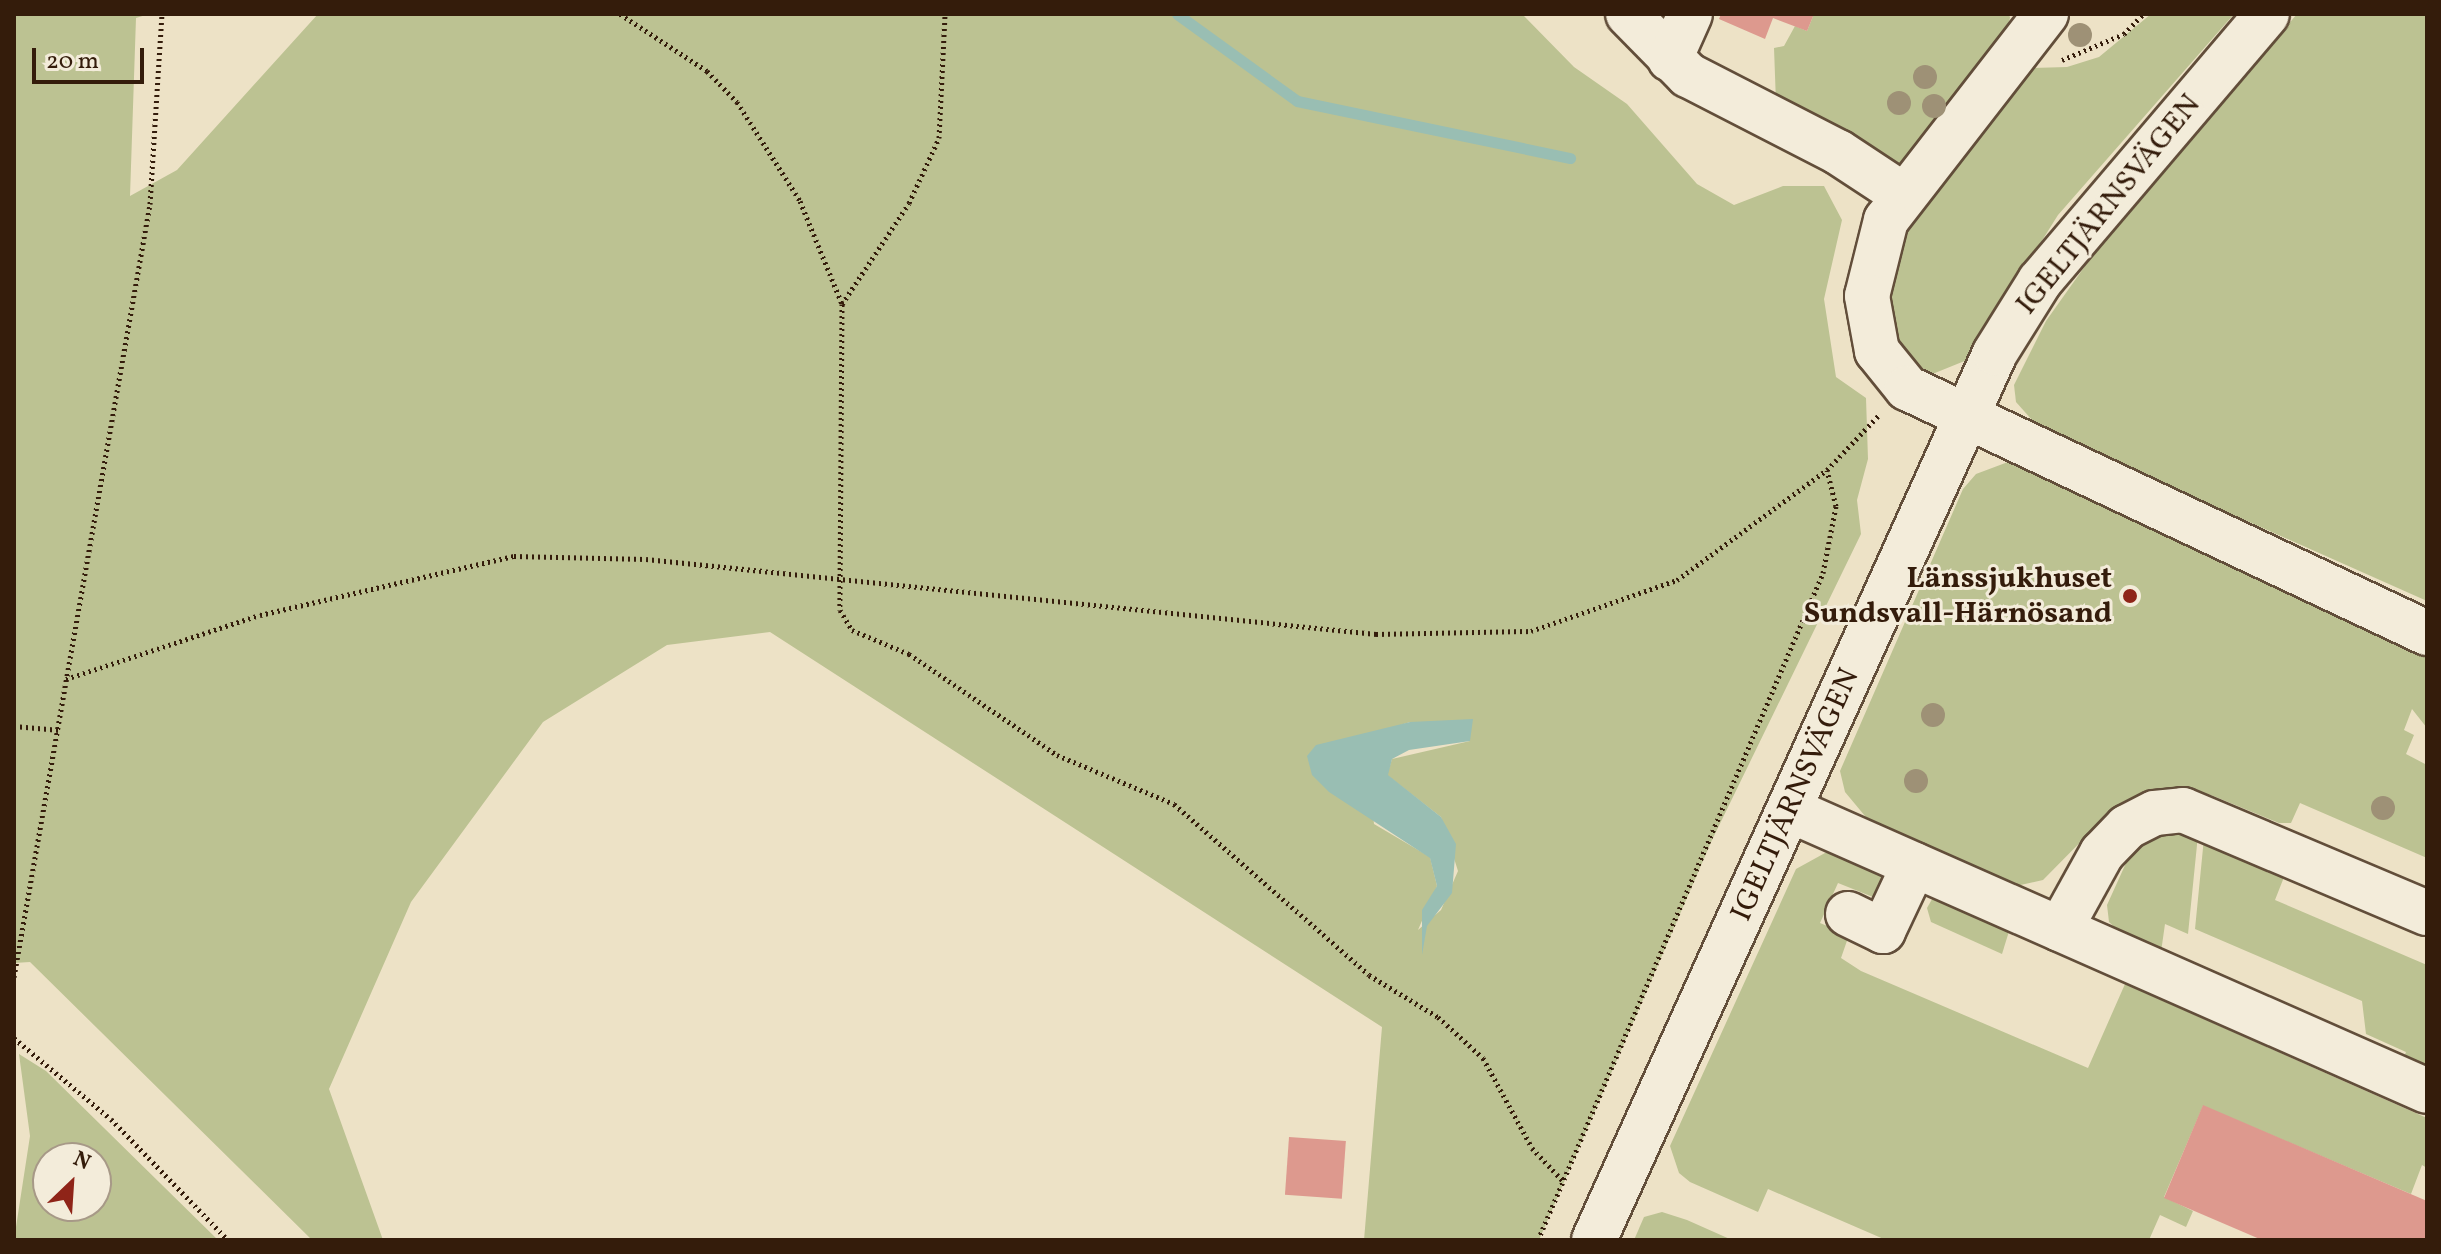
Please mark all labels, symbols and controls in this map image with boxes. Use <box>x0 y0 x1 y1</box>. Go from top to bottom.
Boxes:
scale bar <box>36 32 148 82</box>
text: 20 m <box>46 45 99 79</box>
street label: IGELTJÄRNSVÄGEN <box>2009 88 2209 322</box>
place label: Länssjukhuset Sundsvall-Härnösand <box>1804 561 2112 632</box>
marker: Länssjukhuset Sundsvall-Härnösand <box>2119 585 2141 607</box>
street label: IGELTJÄRNSVÄGEN <box>1724 663 1868 927</box>
north arrow <box>32 1142 112 1222</box>
text: N <box>68 1144 95 1179</box>

